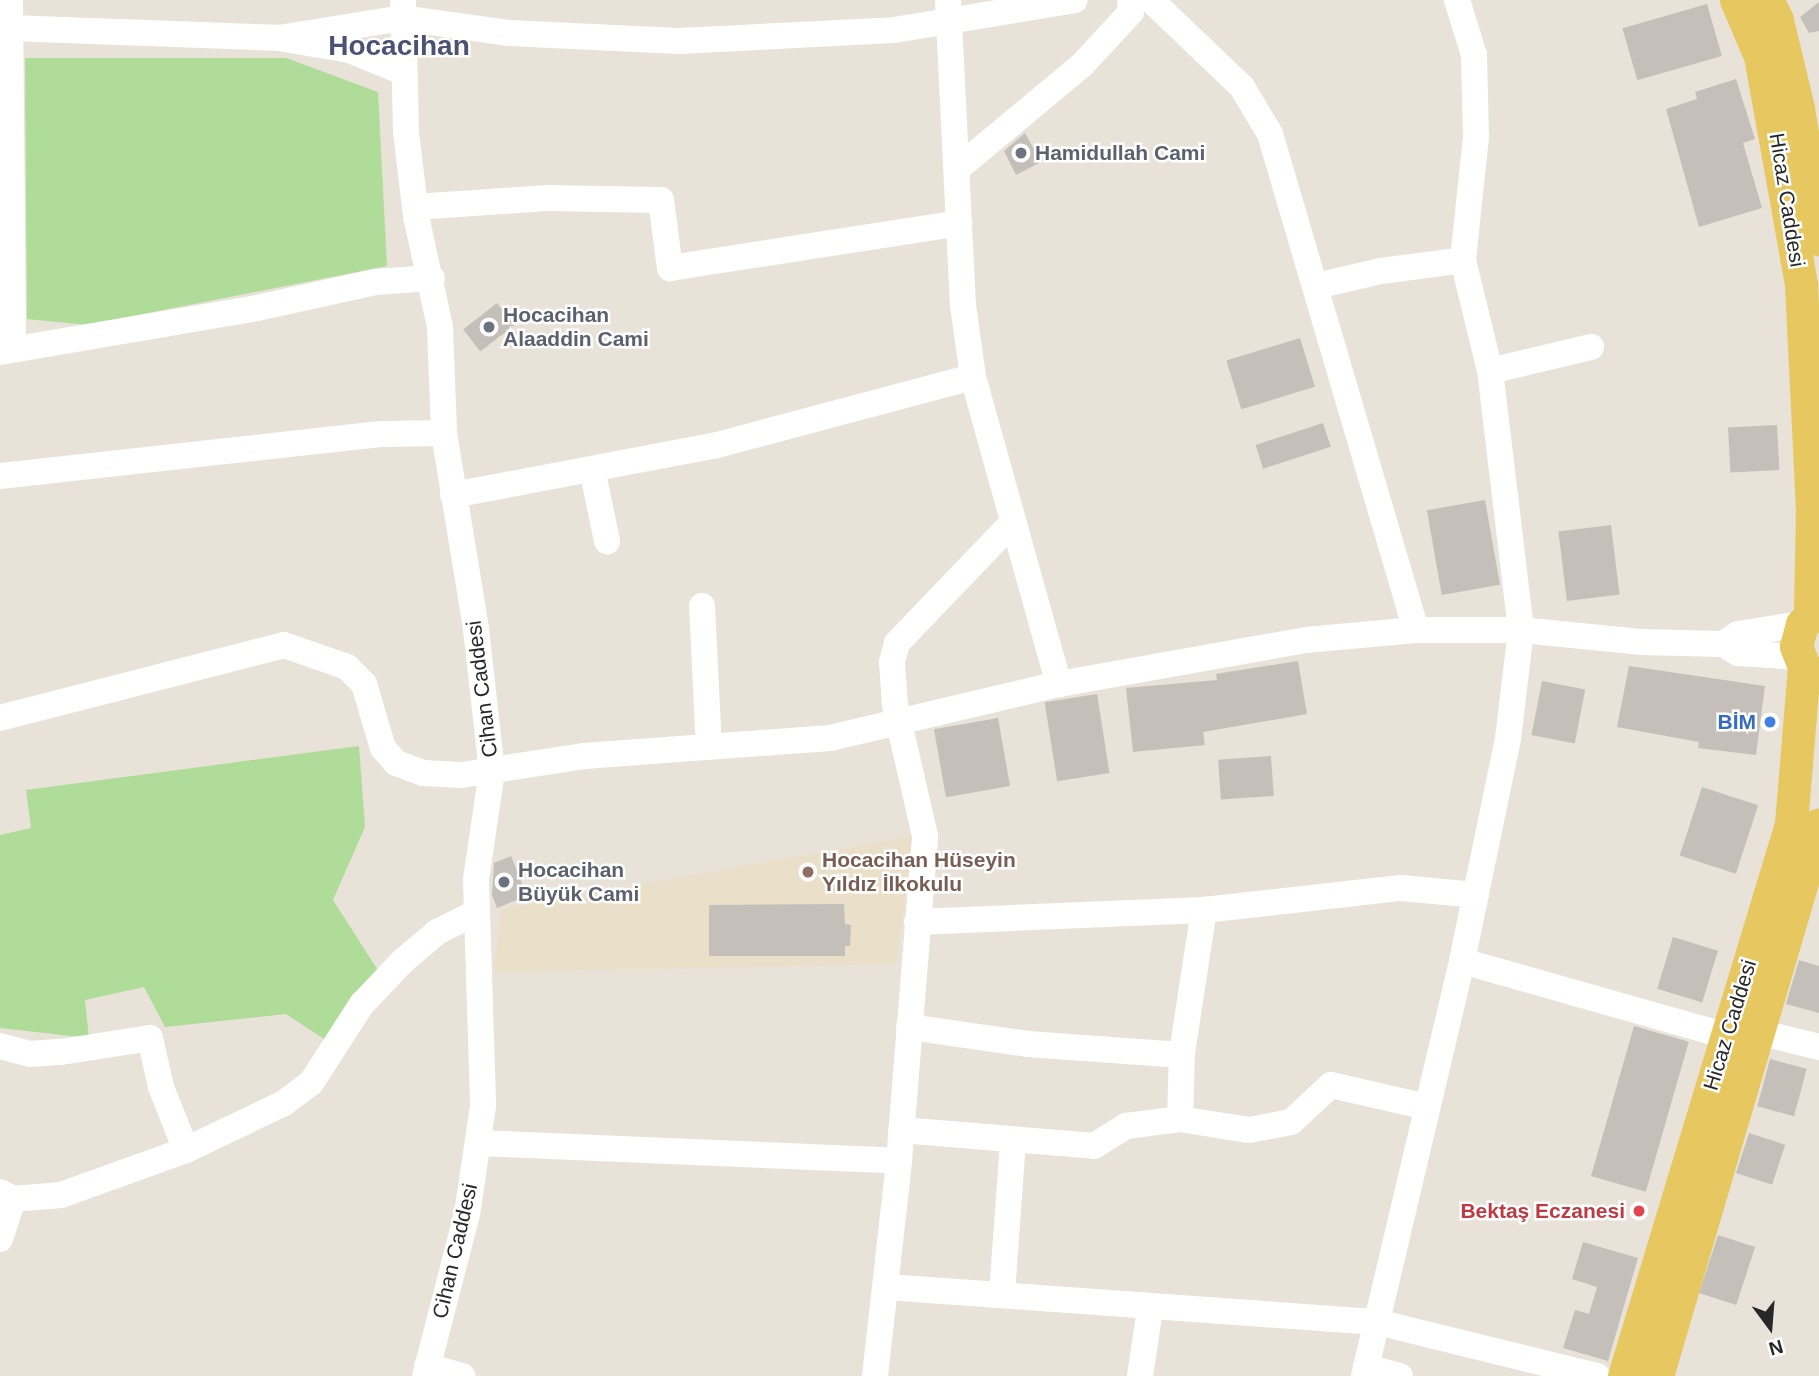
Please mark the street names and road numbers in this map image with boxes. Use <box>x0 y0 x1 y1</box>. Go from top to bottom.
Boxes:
street label: Hicaz Caddesi <box>1764 131 1810 269</box>
street label: Cihan Caddesi <box>461 619 503 759</box>
street label: Hicaz Caddesi <box>1698 957 1762 1093</box>
street label: Cihan Caddesi <box>427 1181 483 1321</box>

